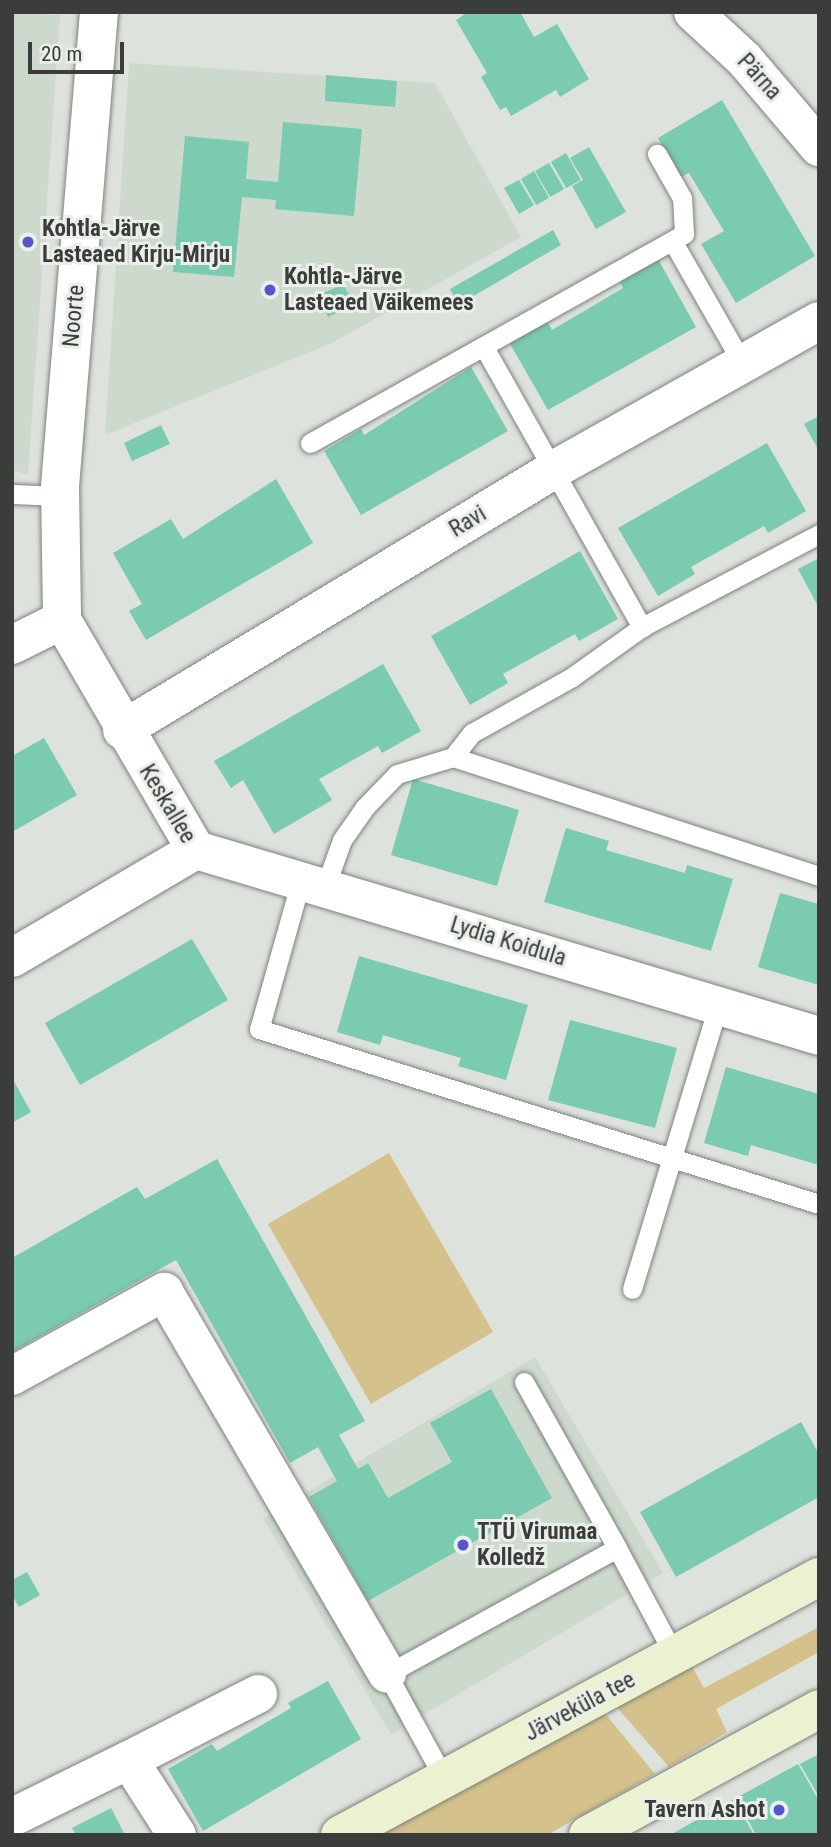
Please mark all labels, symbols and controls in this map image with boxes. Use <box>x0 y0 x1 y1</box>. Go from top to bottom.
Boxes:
scale bar <box>32 28 128 72</box>
text: 20 m <box>41 42 82 66</box>
street label: Pärna <box>731 48 787 106</box>
place label: Kohtla-Järve Lasteaed Kirju-Mirju <box>42 215 230 269</box>
marker: Kohtla-Järve Lasteaed Kirju-Mirju <box>20 234 36 250</box>
place label: Kohtla-Järve Lasteaed Väikemees <box>284 263 474 317</box>
marker: Kohtla-Järve Lasteaed Väikemees <box>262 282 278 298</box>
street label: Noorte <box>58 284 90 348</box>
street label: Ravi <box>445 500 491 544</box>
street label: Keskallee <box>133 760 201 848</box>
street label: Lydia Koidula <box>447 911 569 973</box>
place label: TTÜ Virumaa Kolledž <box>477 1518 597 1572</box>
marker: TTÜ Virumaa Kolledž <box>455 1537 471 1553</box>
street label: Järveküla tee <box>520 1666 640 1748</box>
place label: Tavern Ashot <box>644 1796 765 1824</box>
marker: Tavern Ashot <box>771 1802 787 1818</box>

